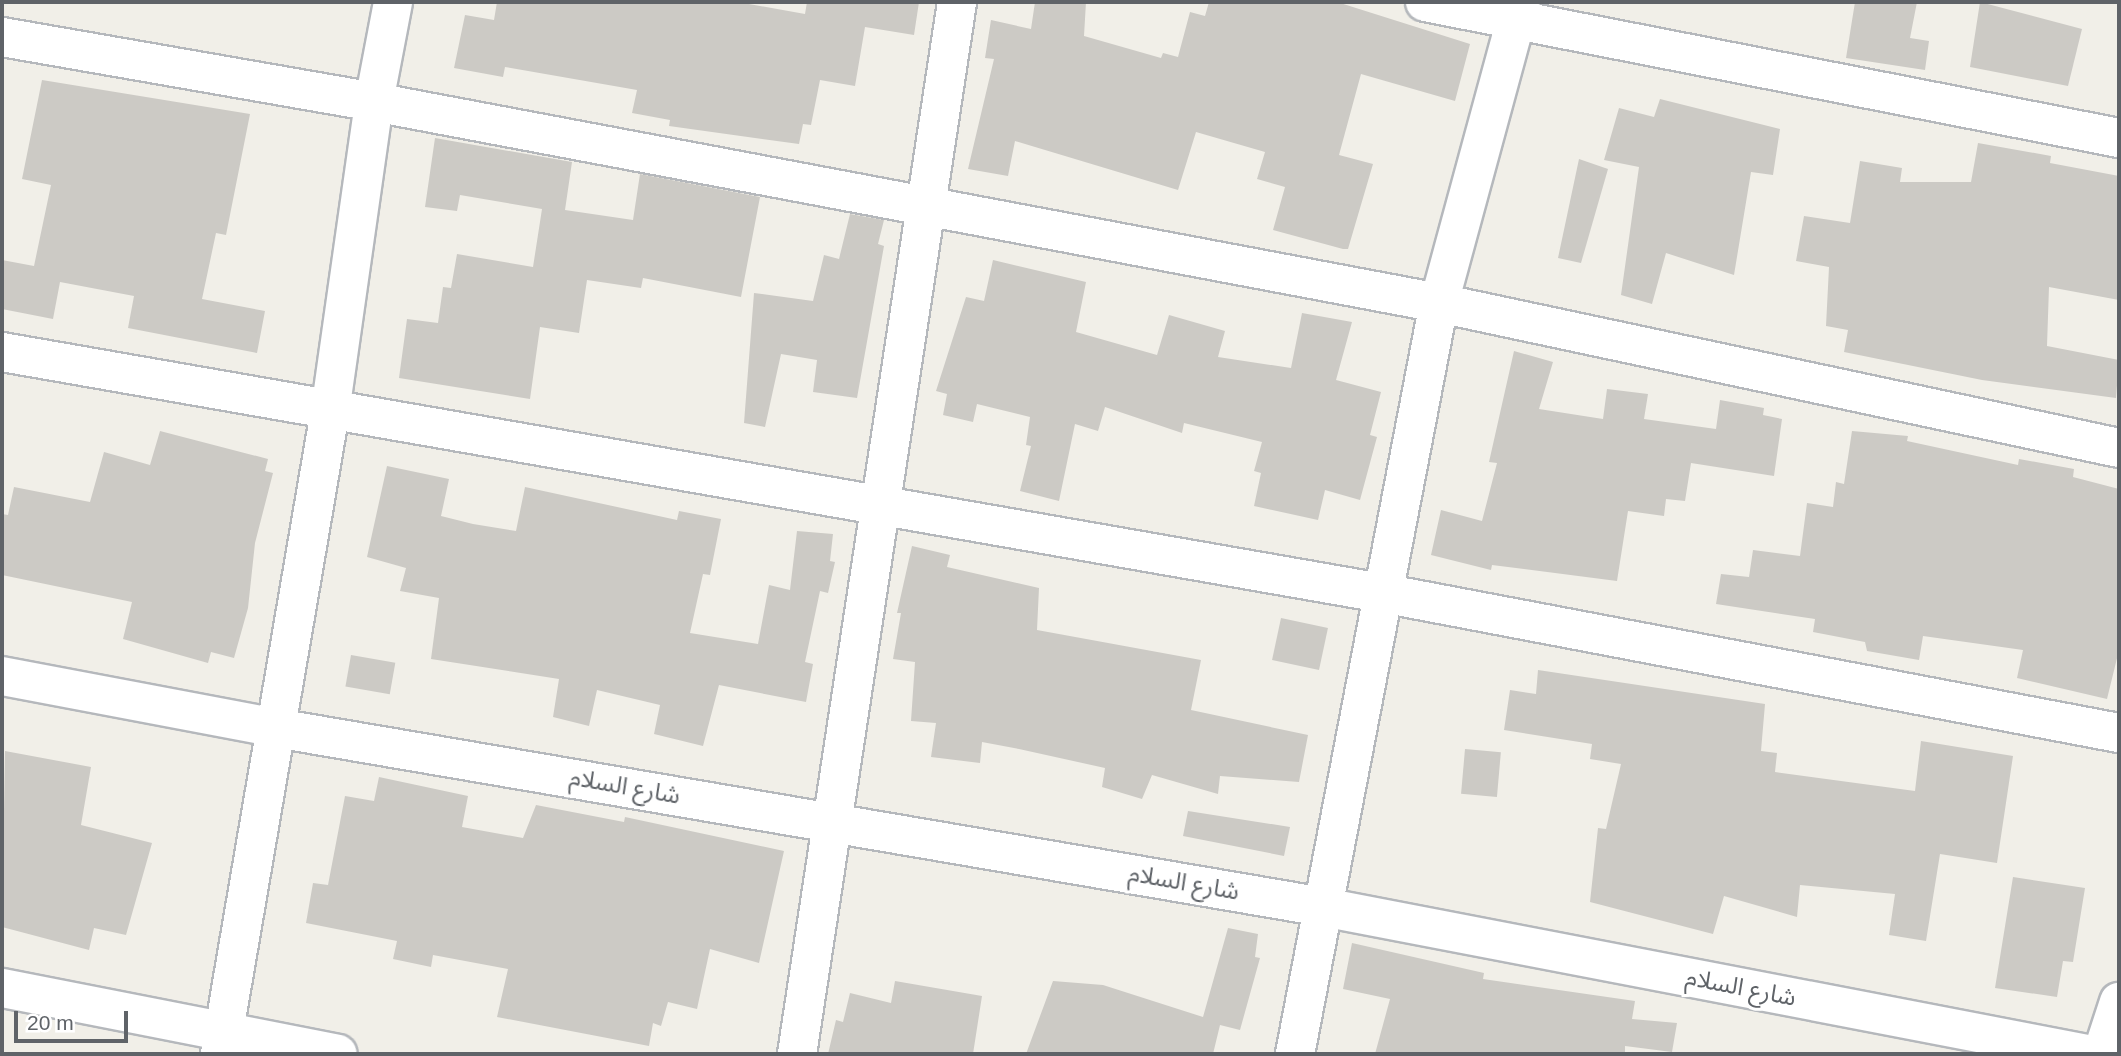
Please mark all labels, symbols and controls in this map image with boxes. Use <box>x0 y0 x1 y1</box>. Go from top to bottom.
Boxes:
street label: شارع السلام <box>567 762 683 810</box>
street label: شارع السلام <box>1126 858 1242 906</box>
street label: شارع السلام <box>1683 962 1799 1012</box>
scale bar <box>18 996 131 1040</box>
text: 20 m <box>27 1011 74 1034</box>

